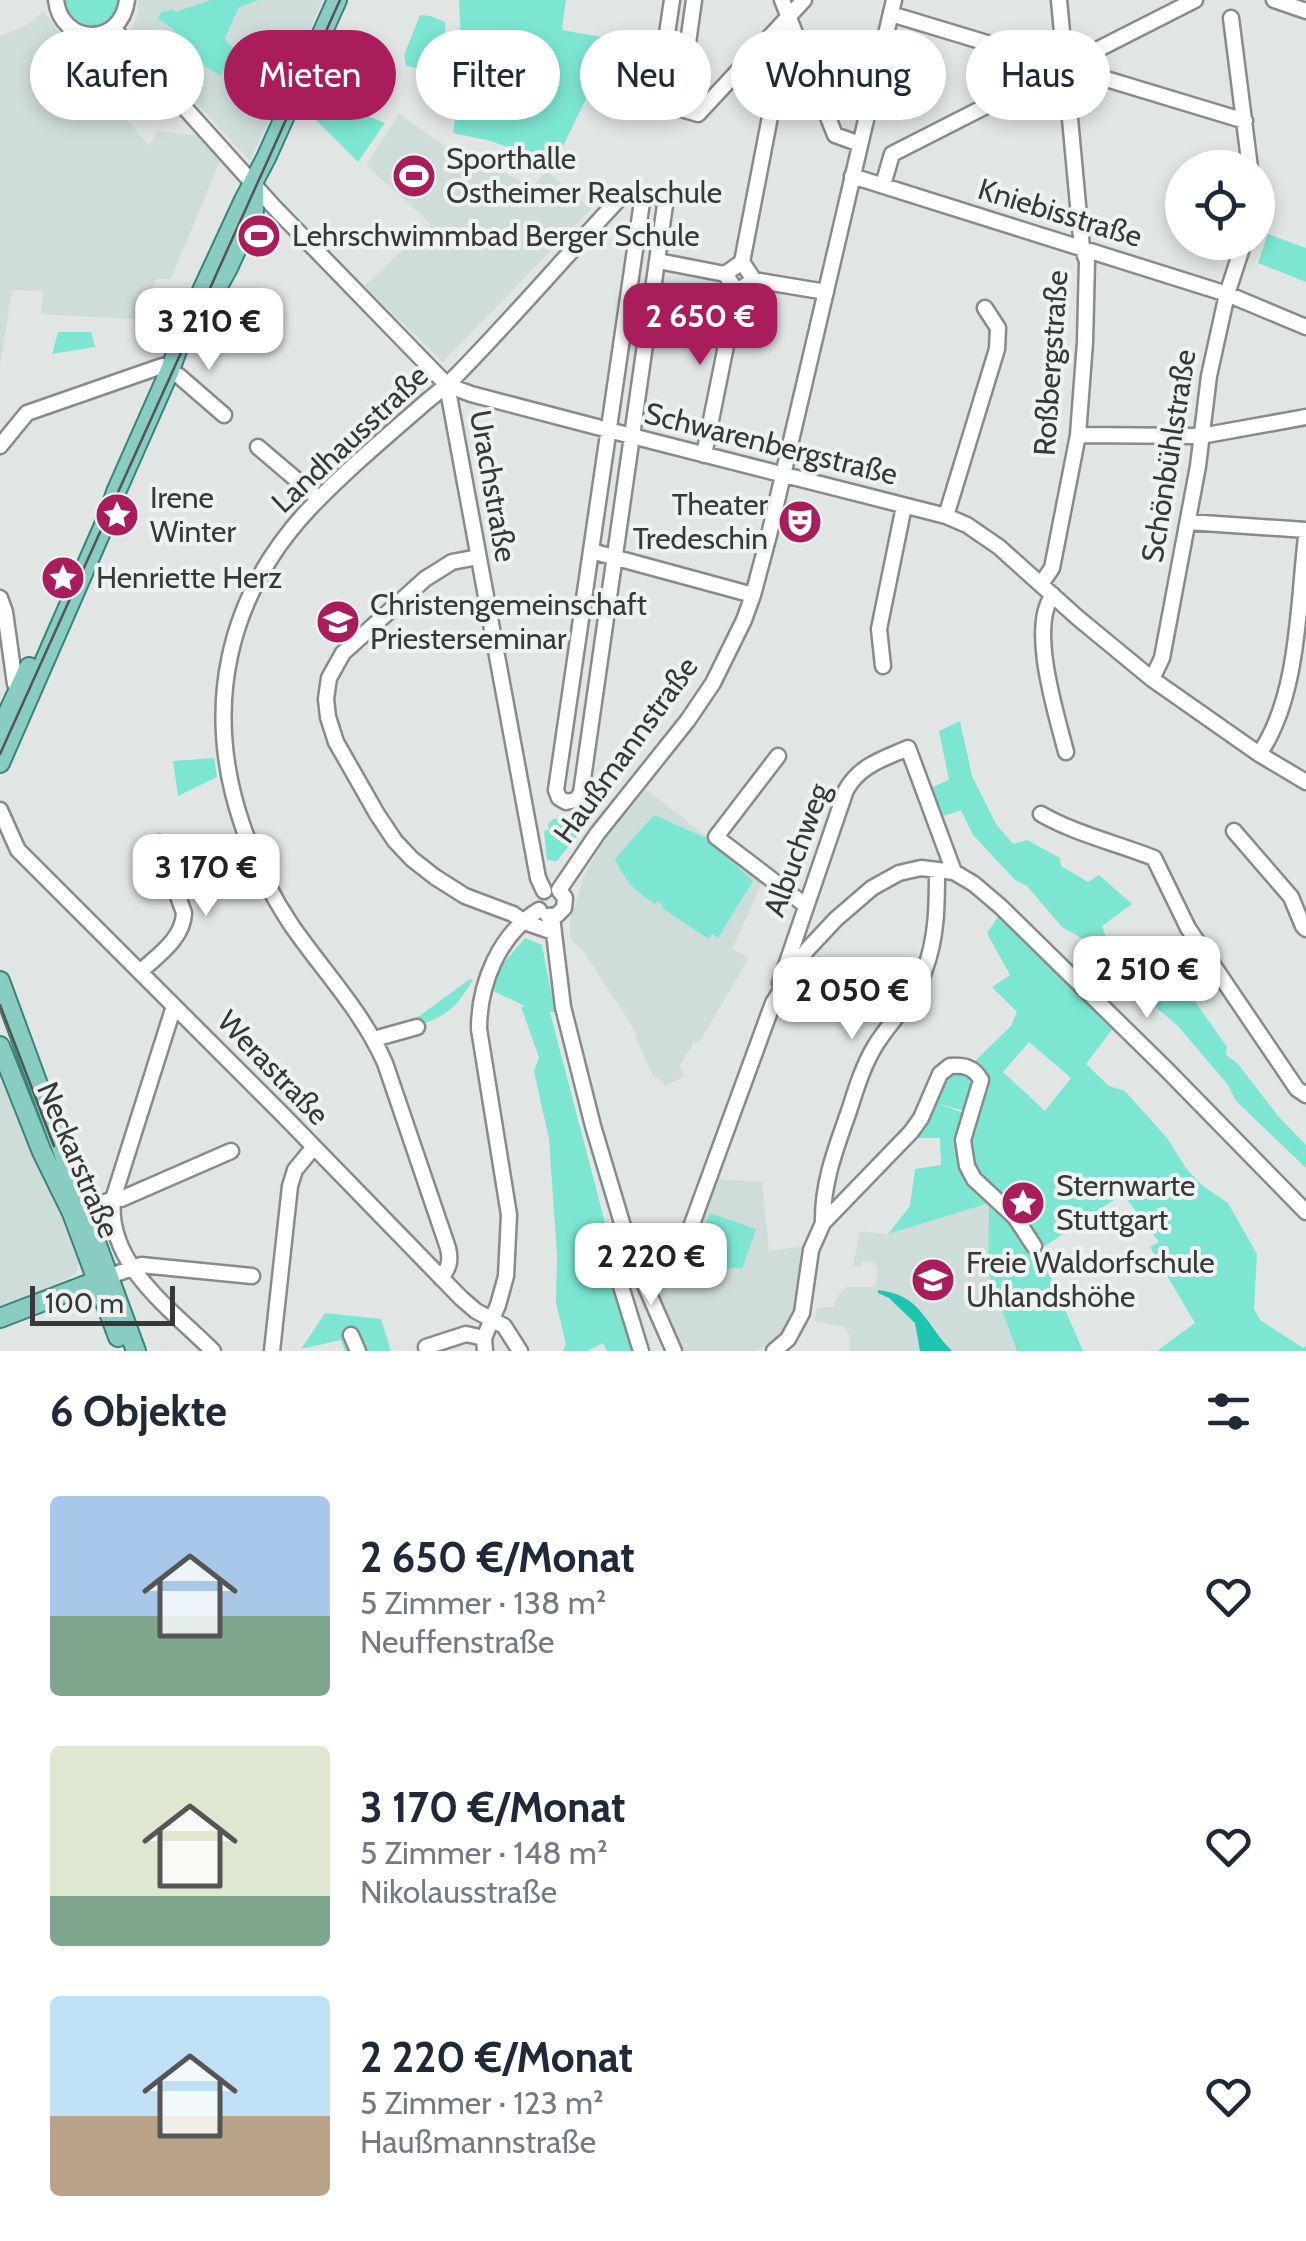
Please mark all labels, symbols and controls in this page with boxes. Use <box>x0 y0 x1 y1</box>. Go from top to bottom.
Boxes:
chip: Kaufen <box>30 30 204 120</box>
chip: Mieten <box>224 30 396 120</box>
chip: Filter <box>416 30 560 120</box>
chip: Neu <box>580 30 711 120</box>
chip: Wohnung <box>731 30 946 120</box>
chip: Haus <box>966 30 1110 120</box>
place label: Sporthalle Ostheimer Realschule <box>446 140 722 211</box>
map controls <box>1165 150 1275 260</box>
button: locate <box>1165 150 1275 260</box>
sports icon: Sporthalle Ostheimer Realschule <box>391 153 437 199</box>
street label: Kniebisstraße <box>974 170 1147 255</box>
sports icon: Lehrschwimmbad Berger Schule <box>236 213 282 259</box>
place label: Lehrschwimmbad Berger Schule <box>292 217 700 254</box>
street label: Roßbergstraße <box>1026 269 1075 457</box>
pin: 2 650 € <box>608 283 792 368</box>
pin: 3 210 € <box>117 288 301 373</box>
text: 2 650 € <box>645 296 755 335</box>
text: 3 210 € <box>157 301 261 340</box>
street label: Schönbühlstraße <box>1133 347 1204 565</box>
street label: Landhausstraße <box>264 357 436 520</box>
street label: Schwarenbergstraße <box>641 394 901 493</box>
street label: Urachstraße <box>462 407 525 565</box>
place label: Irene Winter <box>150 479 236 550</box>
place label: Theater Tredeschin <box>633 486 769 557</box>
place icon: Irene Winter <box>94 492 140 538</box>
theatre icon: Theater Tredeschin <box>777 499 823 545</box>
place icon: Henriette Herz <box>40 555 86 601</box>
place label: Henriette Herz <box>96 559 282 596</box>
place label: Christengemeinschaft Priesterseminar <box>370 586 647 657</box>
school or university icon: Christengemeinschaft Priesterseminar <box>315 599 361 645</box>
street label: Haußmannstraße <box>546 649 706 850</box>
street label: Albuchweg <box>755 777 838 922</box>
pin: 3 170 € <box>114 834 298 919</box>
text: 3 170 € <box>155 847 257 886</box>
pin: 2 510 € <box>1055 936 1239 1021</box>
text: 2 510 € <box>1095 949 1199 988</box>
pin: 2 050 € <box>760 957 944 1042</box>
text: 2 050 € <box>795 970 909 1009</box>
street label: Werastraße <box>210 1003 337 1133</box>
street label: Neckarstraße <box>29 1076 128 1243</box>
place label: Sternwarte Stuttgart <box>1056 1167 1195 1238</box>
place icon: Sternwarte Stuttgart <box>1000 1180 1046 1226</box>
pin: 2 220 € <box>559 1223 743 1308</box>
text: 2 220 € <box>597 1236 705 1275</box>
place label: Freie Waldorfschule Uhlandshöhe <box>966 1244 1215 1315</box>
school or university icon: Freie Waldorfschule Uhlandshöhe <box>910 1257 956 1303</box>
scale bar <box>30 1281 175 1326</box>
text: 100 m <box>45 1286 124 1320</box>
icon: filters <box>1201 1384 1256 1439</box>
text: 6 Objekte <box>50 1385 227 1437</box>
text: 2 650 €/Monat <box>360 1531 635 1583</box>
icon: home <box>130 1536 250 1656</box>
icon: heart <box>1201 1569 1256 1624</box>
text: 5 Zimmer · 138 m² <box>360 1583 606 1622</box>
text: Neuffenstraße <box>360 1622 554 1661</box>
text: 3 170 €/Monat <box>360 1781 625 1833</box>
icon: home <box>130 1786 250 1906</box>
icon: heart <box>1201 1819 1256 1874</box>
text: 5 Zimmer · 148 m² <box>360 1833 608 1872</box>
text: Nikolausstraße <box>360 1872 557 1911</box>
text: 2 220 €/Monat <box>360 2031 633 2083</box>
icon: home <box>130 2036 250 2156</box>
icon: heart <box>1201 2069 1256 2124</box>
text: 5 Zimmer · 123 m² <box>360 2083 604 2122</box>
text: Haußmannstraße <box>360 2122 596 2161</box>

